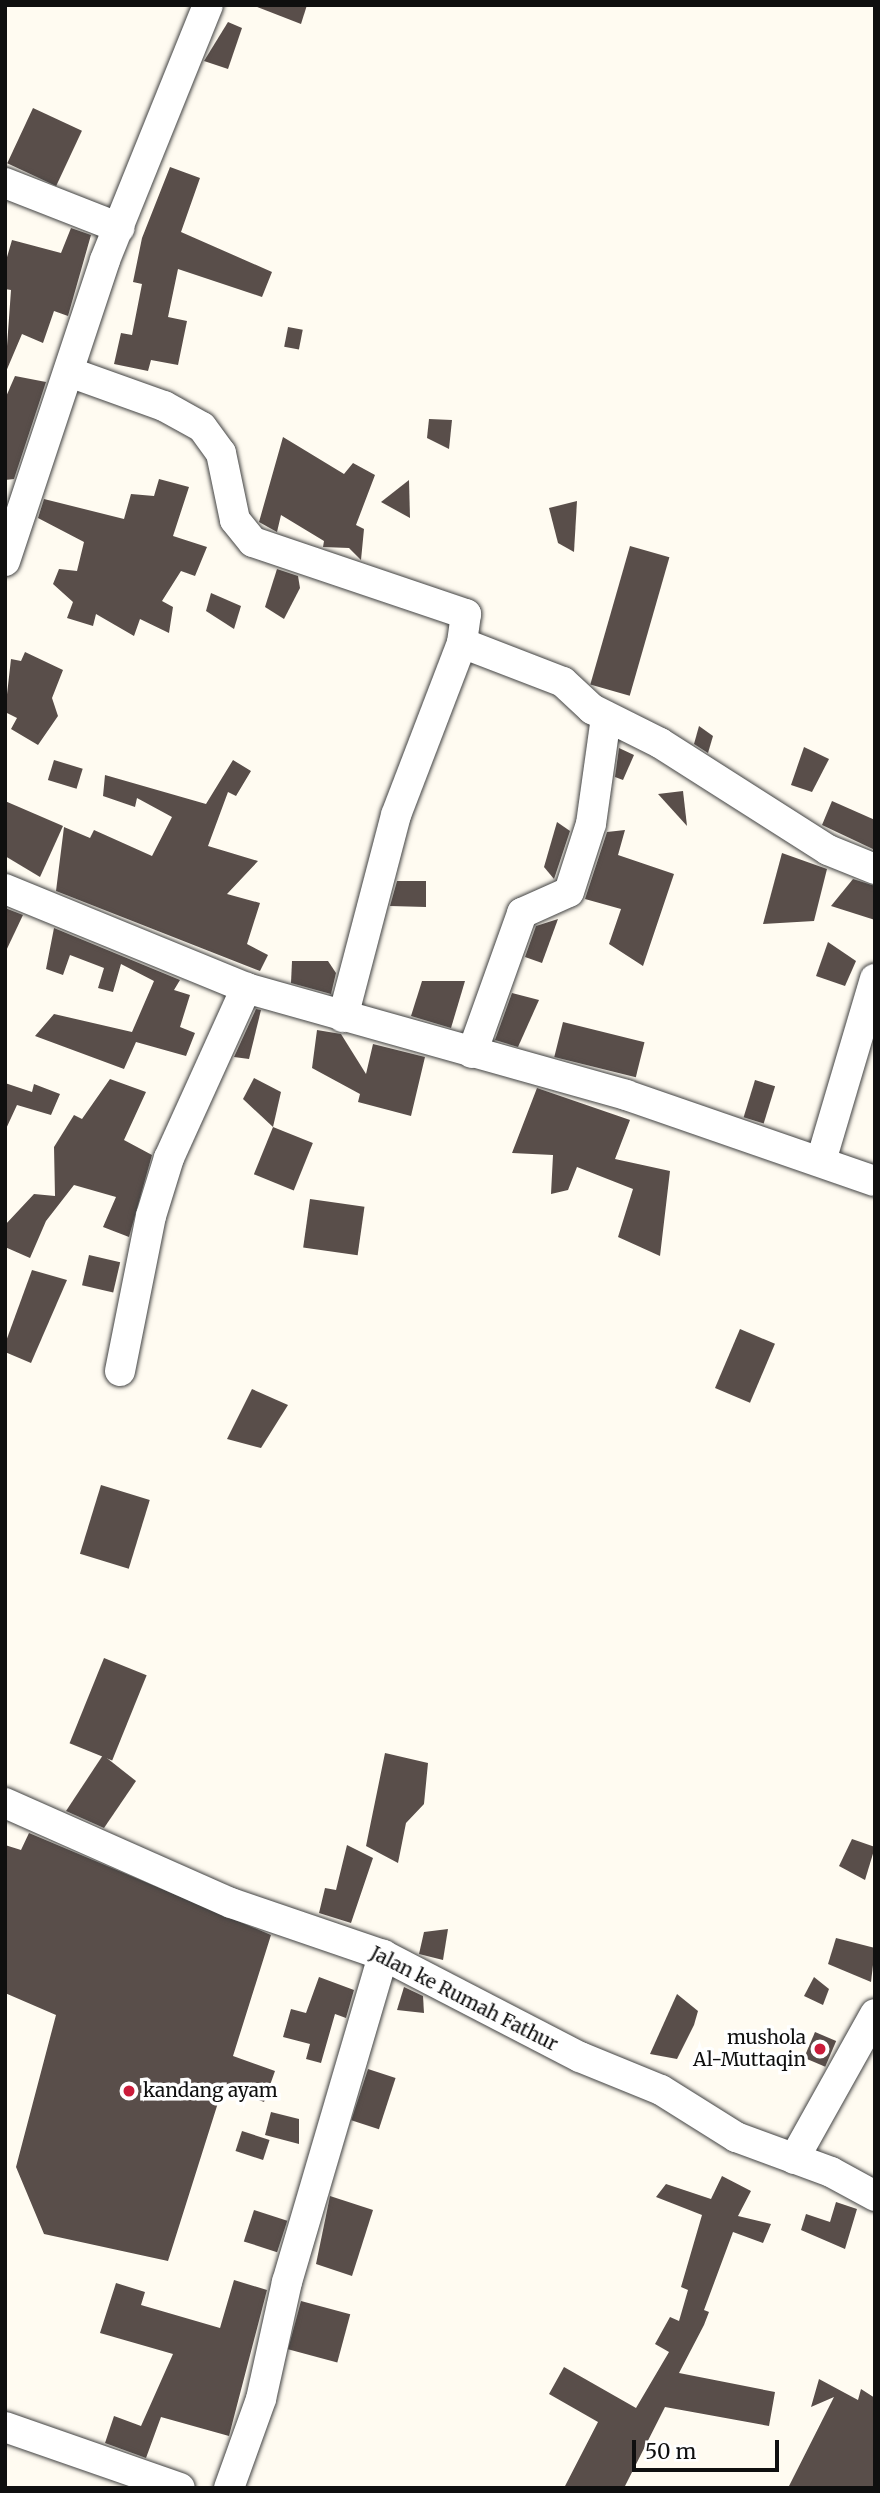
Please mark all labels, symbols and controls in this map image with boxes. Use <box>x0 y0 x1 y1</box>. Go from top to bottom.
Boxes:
street label: Jalan ke Rumah Fathur <box>366 1942 562 2056</box>
place label: mushola Al-Muttaqin <box>693 2027 806 2071</box>
marker: mushola Al-Muttaqin <box>812 2041 828 2057</box>
place label: kandang ayam <box>143 2080 278 2102</box>
marker: kandang ayam <box>121 2083 137 2099</box>
scale bar <box>635 2426 782 2470</box>
text: 50 m <box>645 2438 696 2465</box>

